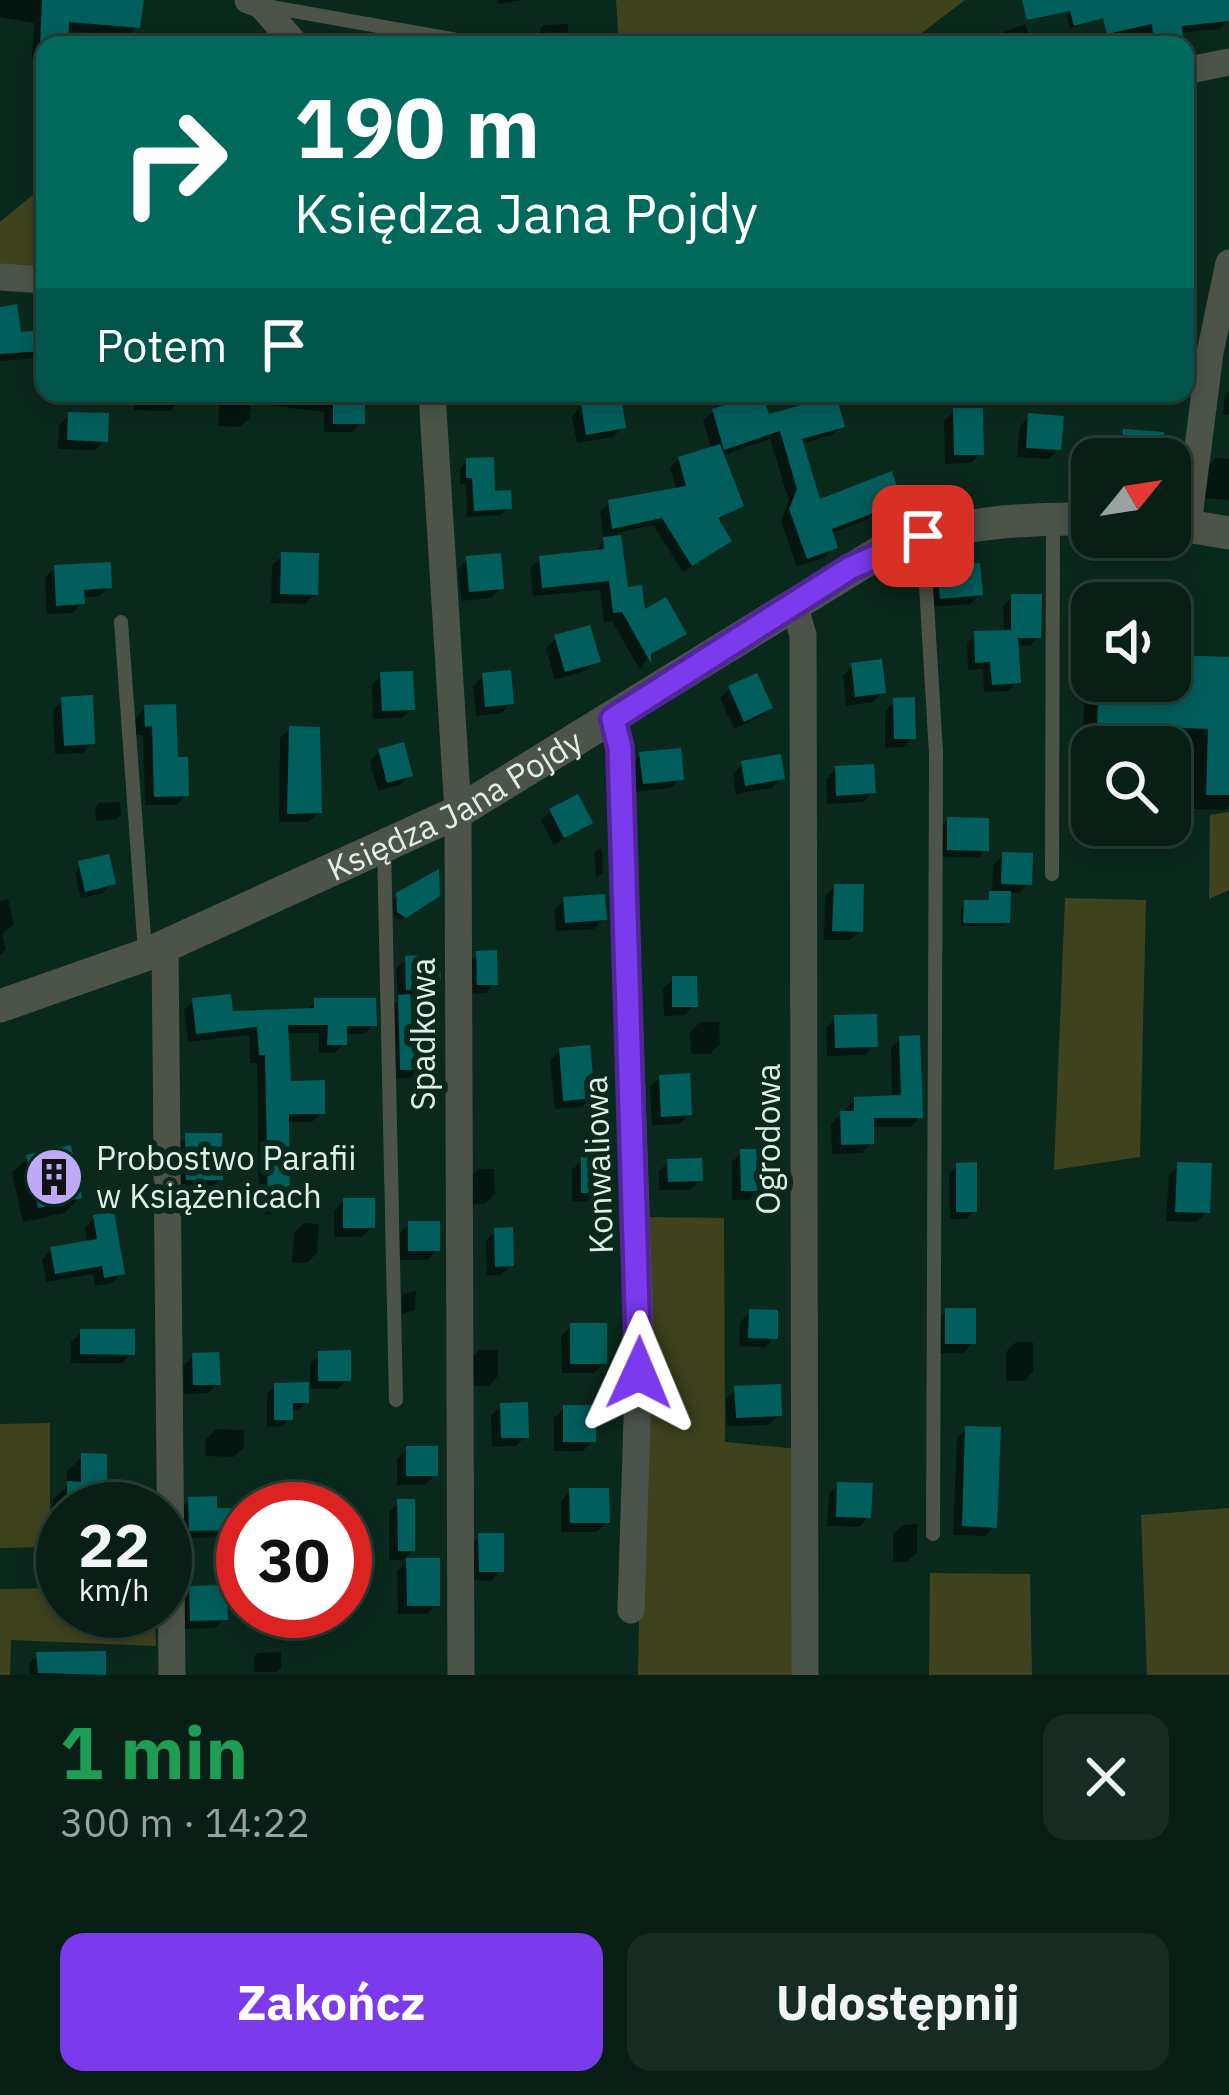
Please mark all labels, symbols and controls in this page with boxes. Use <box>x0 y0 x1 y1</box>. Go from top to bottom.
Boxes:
text: 190 m <box>294 72 540 181</box>
icon: right <box>96 84 252 240</box>
text: Księdza Jana Pojdy <box>294 178 758 248</box>
icon: arrive <box>251 312 317 378</box>
text: Potem <box>96 316 227 374</box>
north arrow <box>1071 438 1191 558</box>
map controls <box>1071 438 1191 846</box>
pin <box>872 485 974 587</box>
icon: arrive <box>890 503 956 569</box>
button: sound <box>1071 582 1191 702</box>
street label: Księdza Jana Pojdy <box>320 719 590 890</box>
button: search <box>1071 726 1191 846</box>
street label: Spadkowa <box>401 958 444 1110</box>
street label: Ogrodowa <box>746 1063 789 1215</box>
street label: Konwaliowa <box>573 1075 622 1255</box>
place label: Probostwo Parafii w Książenicach <box>96 1136 356 1217</box>
building icon: Probostwo Parafii w Książenicach <box>23 1146 85 1208</box>
position arrow <box>576 1310 702 1436</box>
speed limit sign: 30 <box>216 1482 372 1638</box>
text: 22 <box>78 1505 150 1584</box>
text: km/h <box>79 1570 149 1609</box>
text: 1 min <box>60 1705 248 1799</box>
button: close <box>1043 1714 1169 1840</box>
text: 300 m · 14:22 <box>60 1797 310 1848</box>
button: Zakończ <box>60 1933 603 2071</box>
button: Udostępnij <box>627 1933 1169 2071</box>

